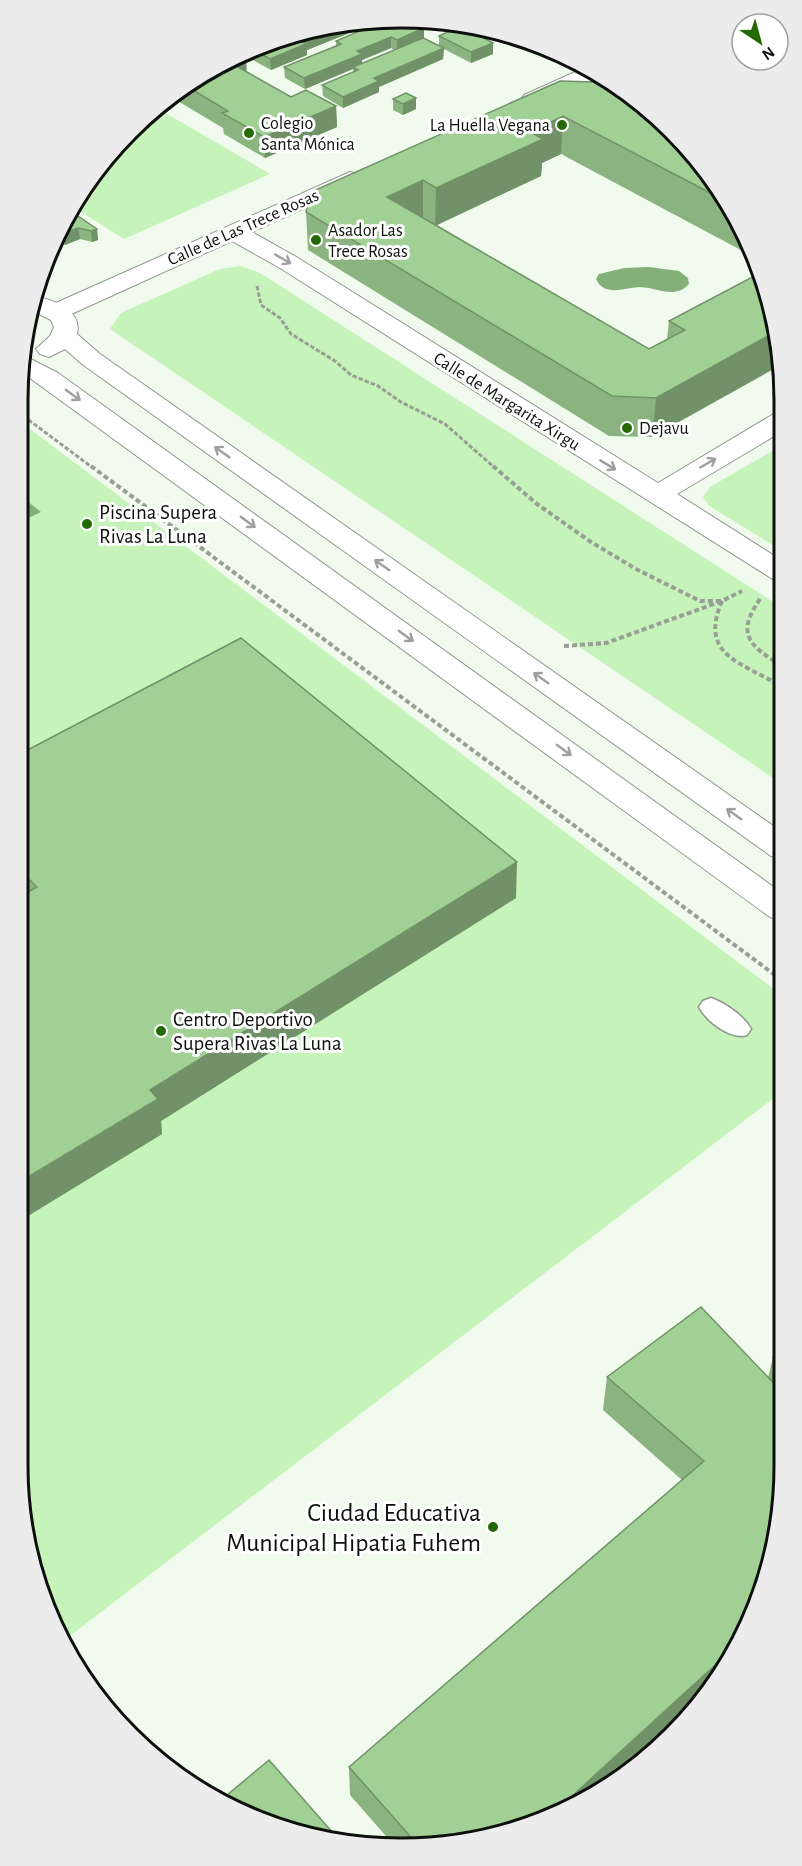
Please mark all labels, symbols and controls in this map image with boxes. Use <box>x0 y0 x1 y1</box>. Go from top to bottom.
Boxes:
north arrow <box>730 12 790 72</box>
text: N <box>759 44 777 63</box>
place label: Colegio Santa Mónica <box>261 115 355 154</box>
place label: La Huella Vegana <box>430 117 550 135</box>
marker: La Huella Vegana <box>555 118 569 132</box>
marker: Colegio Santa Mónica <box>242 126 256 140</box>
street label: Calle de Las Trece Rosas <box>165 186 322 269</box>
place label: Asador Las Trece Rosas <box>328 222 408 261</box>
marker: Asador Las Trece Rosas <box>309 233 323 247</box>
one-way arrow <box>274 254 291 266</box>
street label: Calle de Margarita Xirgu <box>430 349 583 454</box>
one-way arrow <box>65 389 81 401</box>
place label: Dejavu <box>639 420 689 438</box>
marker: Dejavu <box>620 421 634 435</box>
one-way arrow <box>215 446 231 458</box>
one-way arrow <box>699 457 716 469</box>
one-way arrow <box>599 459 616 471</box>
place label: Piscina Supera Rivas La Luna <box>99 502 218 547</box>
one-way arrow <box>240 516 256 528</box>
marker: Piscina Supera Rivas La Luna <box>80 517 94 531</box>
one-way arrow <box>374 559 390 571</box>
one-way arrow <box>398 630 414 642</box>
one-way arrow <box>533 672 549 684</box>
one-way arrow <box>555 744 571 757</box>
one-way arrow <box>727 808 743 820</box>
place label: Centro Deportivo Supera Rivas La Luna <box>173 1009 342 1054</box>
marker: Centro Deportivo Supera Rivas La Luna <box>154 1024 168 1038</box>
place label: Ciudad Educativa Municipal Hipatia Fuhem <box>226 1500 481 1556</box>
marker: Ciudad Educativa Municipal Hipatia Fuhem <box>486 1520 500 1534</box>

